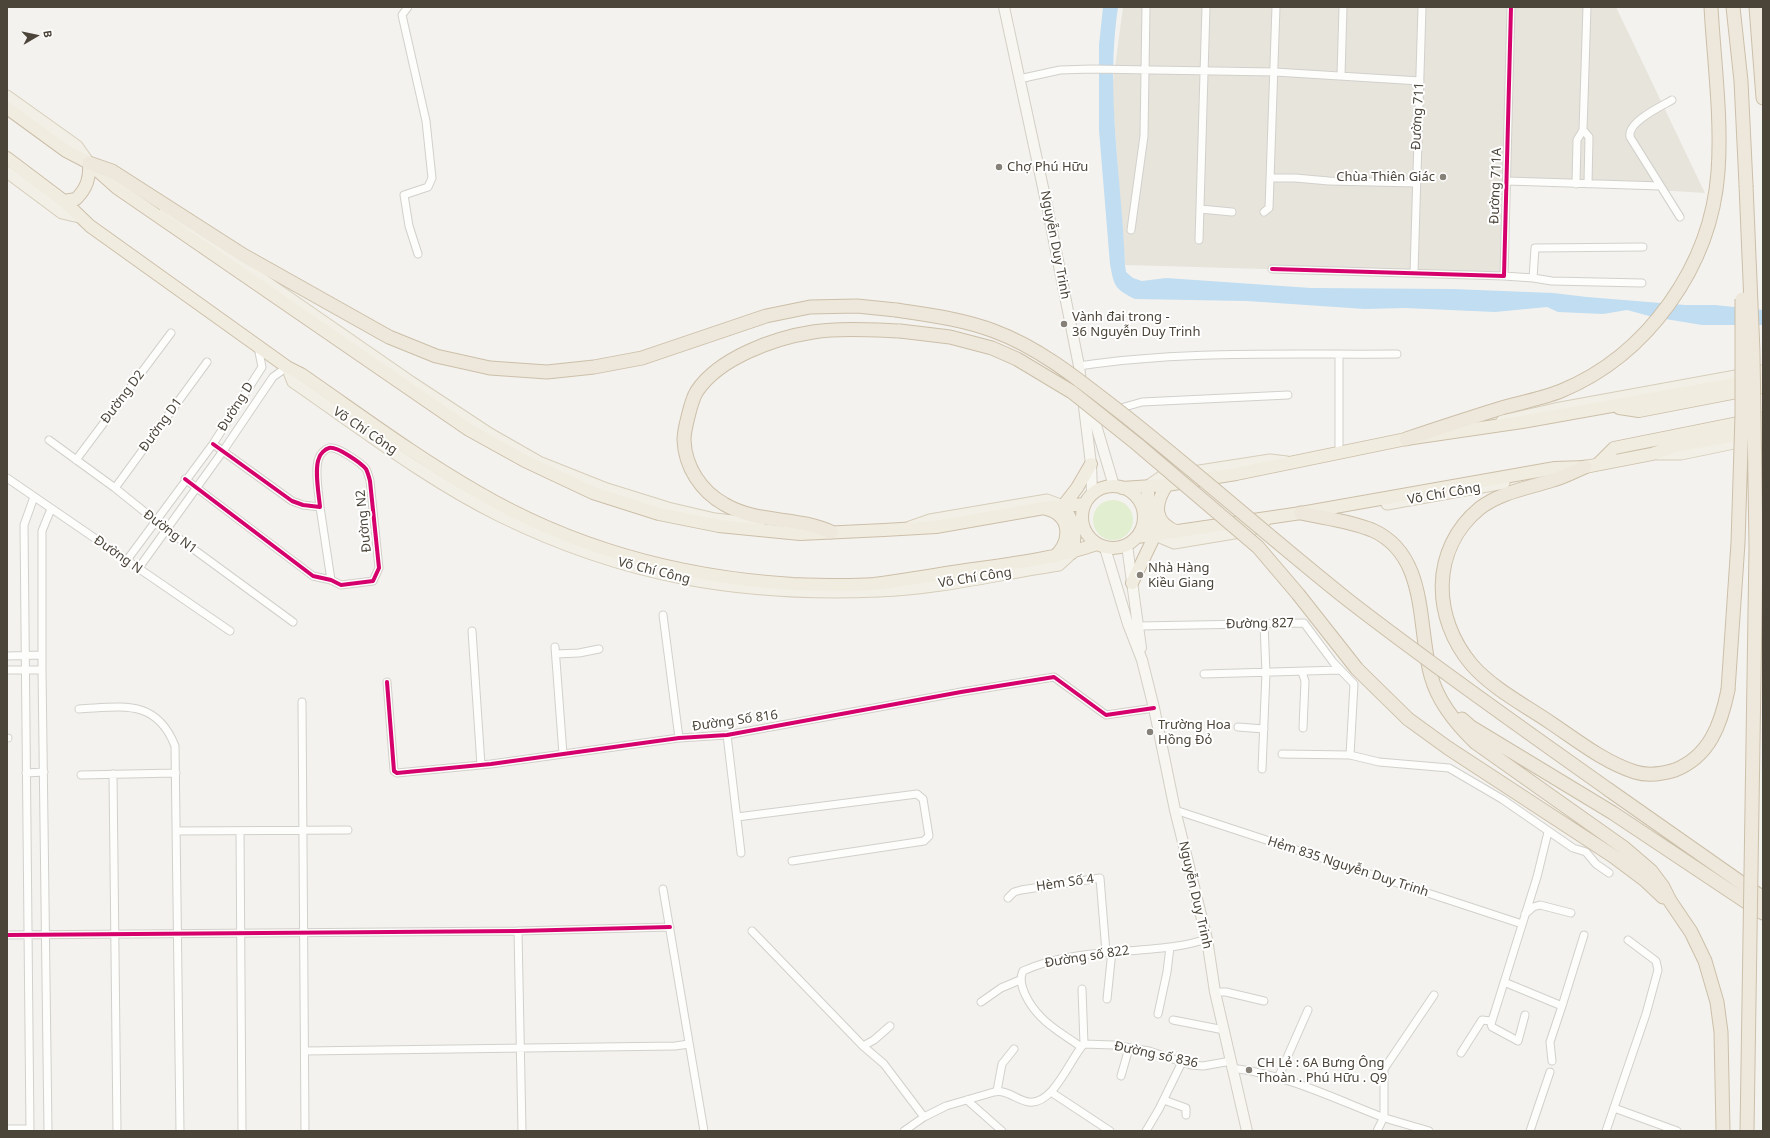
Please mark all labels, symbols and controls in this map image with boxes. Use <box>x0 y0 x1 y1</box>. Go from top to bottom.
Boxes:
north arrow <box>16 16 56 56</box>
text: B <box>40 29 56 39</box>
street label: Đường 711 <box>1408 82 1428 150</box>
street label: Đường 711A <box>1487 148 1505 224</box>
place label: Chợ Phú Hữu <box>1007 159 1088 175</box>
marker: Chợ Phú Hữu <box>994 162 1004 172</box>
place label: Chùa Thiên Giác <box>1336 169 1435 185</box>
marker: Chùa Thiên Giác <box>1438 172 1448 182</box>
street label: Nguyễn Duy Trinh <box>1037 189 1073 301</box>
place label: Vành đai trong - 36 Nguyễn Duy Trinh <box>1072 309 1200 340</box>
marker: Vành đai trong - 36 Nguyễn Duy Trinh <box>1059 319 1069 329</box>
street label: Đường D2 <box>98 367 148 427</box>
street label: Đường D <box>215 379 257 435</box>
street label: Đường D1 <box>136 395 186 455</box>
street label: Võ Chí Công <box>330 404 400 458</box>
street label: Võ Chí Công <box>1406 480 1482 508</box>
street label: Đường N2 <box>353 489 375 553</box>
street label: Đường N1 <box>140 507 200 557</box>
street label: Đường N <box>91 533 145 577</box>
street label: Võ Chí Công <box>616 554 692 588</box>
place label: Nhà Hàng Kiều Giang <box>1148 560 1214 591</box>
street label: Võ Chí Công <box>937 565 1013 591</box>
marker: Nhà Hàng Kiều Giang <box>1135 570 1145 580</box>
street label: Đường 827 <box>1226 616 1294 632</box>
street label: Đường Số 816 <box>691 707 779 735</box>
place label: Trường Hoa Hồng Đỏ <box>1158 717 1231 748</box>
marker: Trường Hoa Hồng Đỏ <box>1145 727 1155 737</box>
street label: Hẻm 835 Nguyễn Duy Trinh <box>1266 834 1430 900</box>
street label: Nguyễn Duy Trinh <box>1175 840 1215 950</box>
street label: Hèm Số 4 <box>1035 871 1095 895</box>
street label: Đường số 822 <box>1044 943 1130 971</box>
street label: Đường số 836 <box>1113 1038 1199 1072</box>
place label: CH Lẻ : 6A Bưng Ông Thoàn . Phú Hữu . Q9 <box>1257 1055 1387 1086</box>
marker: CH Lẻ : 6A Bưng Ông Thoàn . Phú Hữu . Q9 <box>1244 1065 1254 1075</box>

